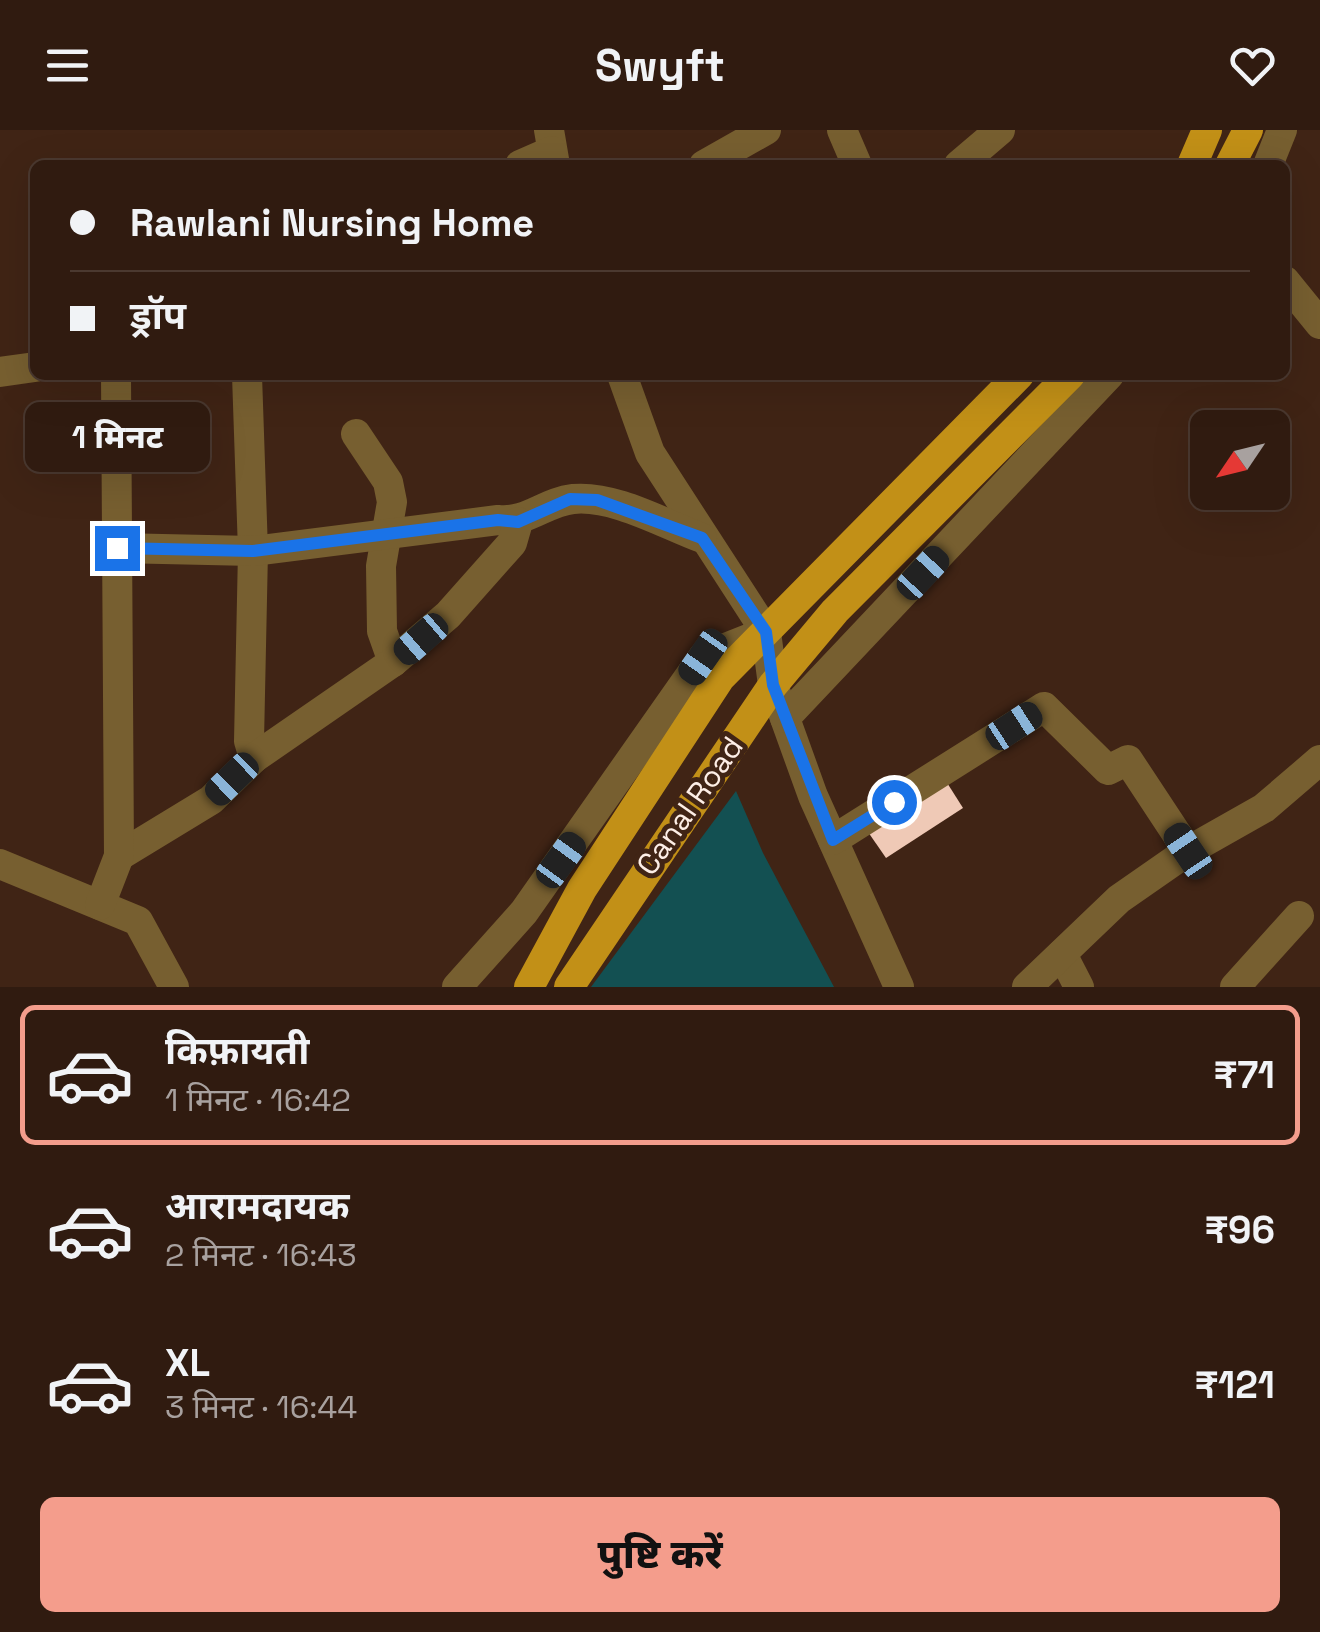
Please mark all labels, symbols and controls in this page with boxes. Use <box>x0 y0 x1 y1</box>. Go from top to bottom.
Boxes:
text: Swyft <box>595 37 725 94</box>
icon: menu <box>40 38 95 93</box>
icon: heart <box>1225 38 1280 93</box>
text: Rawlani Nursing Home <box>130 199 534 247</box>
text: ड्रॉप <box>130 292 186 340</box>
callout: 1 मिनट <box>24 403 210 473</box>
north arrow <box>1190 410 1290 510</box>
map controls <box>1190 410 1290 510</box>
text: 1 मिनट <box>72 417 163 457</box>
route end <box>95 526 140 571</box>
car <box>892 541 954 605</box>
car <box>389 608 453 670</box>
car <box>674 624 732 690</box>
car <box>981 697 1047 755</box>
street label: Canal Road <box>627 729 752 883</box>
car <box>200 747 264 811</box>
route start <box>872 780 917 825</box>
car <box>1159 818 1217 884</box>
car <box>531 827 591 893</box>
text: किफ़ायती <box>165 1027 309 1075</box>
icon: car <box>45 1030 135 1120</box>
text: ₹71 <box>1214 1051 1275 1099</box>
text: 1 मिनट · 16:42 <box>165 1080 351 1120</box>
text: आरामदायक <box>165 1182 349 1230</box>
icon: car <box>45 1185 135 1275</box>
text: ₹96 <box>1204 1206 1275 1254</box>
text: 2 मिनट · 16:43 <box>165 1235 357 1275</box>
text: XL <box>165 1339 210 1387</box>
icon: car <box>45 1340 135 1430</box>
text: ₹121 <box>1194 1361 1275 1409</box>
text: 3 मिनट · 16:44 <box>165 1387 357 1427</box>
button: पुष्टि करें <box>40 1497 1280 1612</box>

